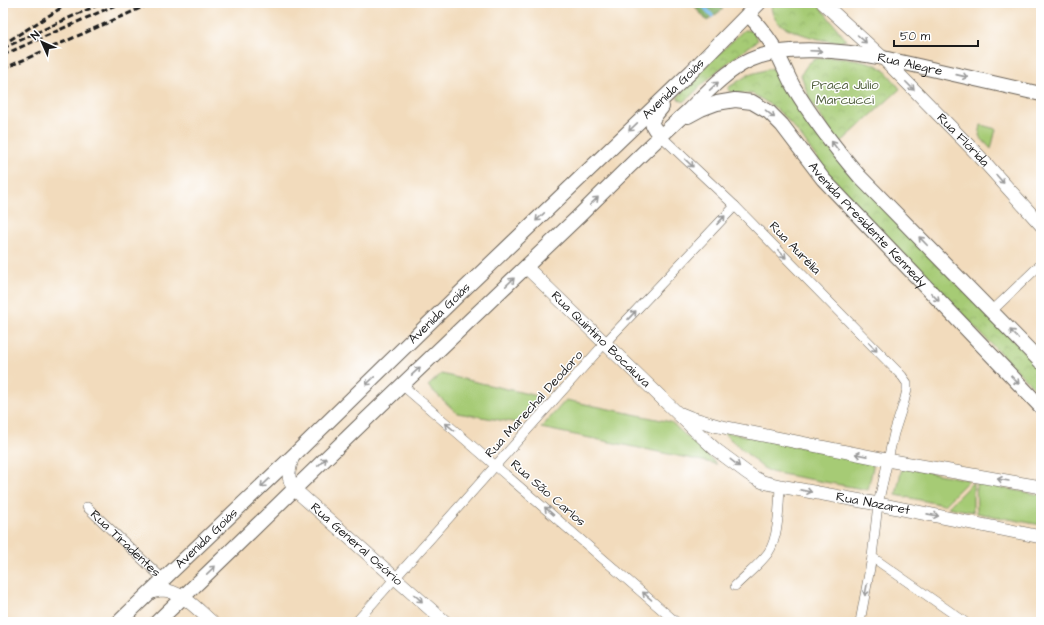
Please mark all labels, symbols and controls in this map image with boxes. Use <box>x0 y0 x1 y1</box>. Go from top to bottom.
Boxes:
north arrow <box>22 22 62 62</box>
scale bar <box>894 22 978 48</box>
text: N <box>28 27 43 43</box>
text: 50 m <box>900 28 931 45</box>
one-way arrow <box>857 34 867 43</box>
one-way arrow <box>809 47 822 55</box>
street label: Rua Alegre <box>876 48 944 80</box>
street label: Avenida Goiás <box>638 54 709 123</box>
one-way arrow <box>955 73 968 80</box>
park label: Praça Julio Marcucci <box>812 76 879 109</box>
one-way arrow <box>709 81 719 91</box>
one-way arrow <box>905 81 915 91</box>
street label: Rua Flórida <box>933 109 994 171</box>
one-way arrow <box>765 110 776 119</box>
one-way arrow <box>629 122 639 131</box>
one-way arrow <box>830 140 839 151</box>
one-way arrow <box>684 158 694 167</box>
street label: Avenida Presidente Kennedy <box>804 158 931 292</box>
one-way arrow <box>996 174 1005 185</box>
one-way arrow <box>589 196 599 206</box>
one-way arrow <box>535 212 545 222</box>
one-way arrow <box>716 215 726 225</box>
street label: Rua Aurélia <box>765 217 825 279</box>
one-way arrow <box>918 236 928 246</box>
one-way arrow <box>777 249 787 259</box>
street label: Avenida Goiás <box>404 278 475 348</box>
one-way arrow <box>505 278 515 287</box>
street label: Rua Quintino Bocaiuva <box>547 287 655 392</box>
one-way arrow <box>930 292 940 302</box>
one-way arrow <box>627 310 637 320</box>
one-way arrow <box>1009 329 1019 339</box>
one-way arrow <box>868 342 878 352</box>
street label: Rua Marechal Deodoro <box>481 346 588 462</box>
one-way arrow <box>411 367 421 376</box>
one-way arrow <box>1010 375 1020 385</box>
one-way arrow <box>365 376 375 386</box>
one-way arrow <box>445 422 455 431</box>
one-way arrow <box>855 451 868 459</box>
street label: Rua São Carlos <box>507 455 590 531</box>
one-way arrow <box>317 457 327 466</box>
one-way arrow <box>729 459 740 468</box>
one-way arrow <box>996 476 1009 484</box>
one-way arrow <box>260 478 270 488</box>
one-way arrow <box>799 487 812 495</box>
street label: Rua Nazaret <box>835 487 913 519</box>
street label: Rua General Osório <box>307 499 407 590</box>
street label: Avenida Goiás <box>171 504 242 573</box>
street label: Rua Tiradentes <box>86 506 165 581</box>
one-way arrow <box>543 507 554 516</box>
one-way arrow <box>927 512 940 520</box>
one-way arrow <box>205 566 215 575</box>
one-way arrow <box>862 583 870 596</box>
one-way arrow <box>642 592 652 601</box>
one-way arrow <box>413 593 423 603</box>

